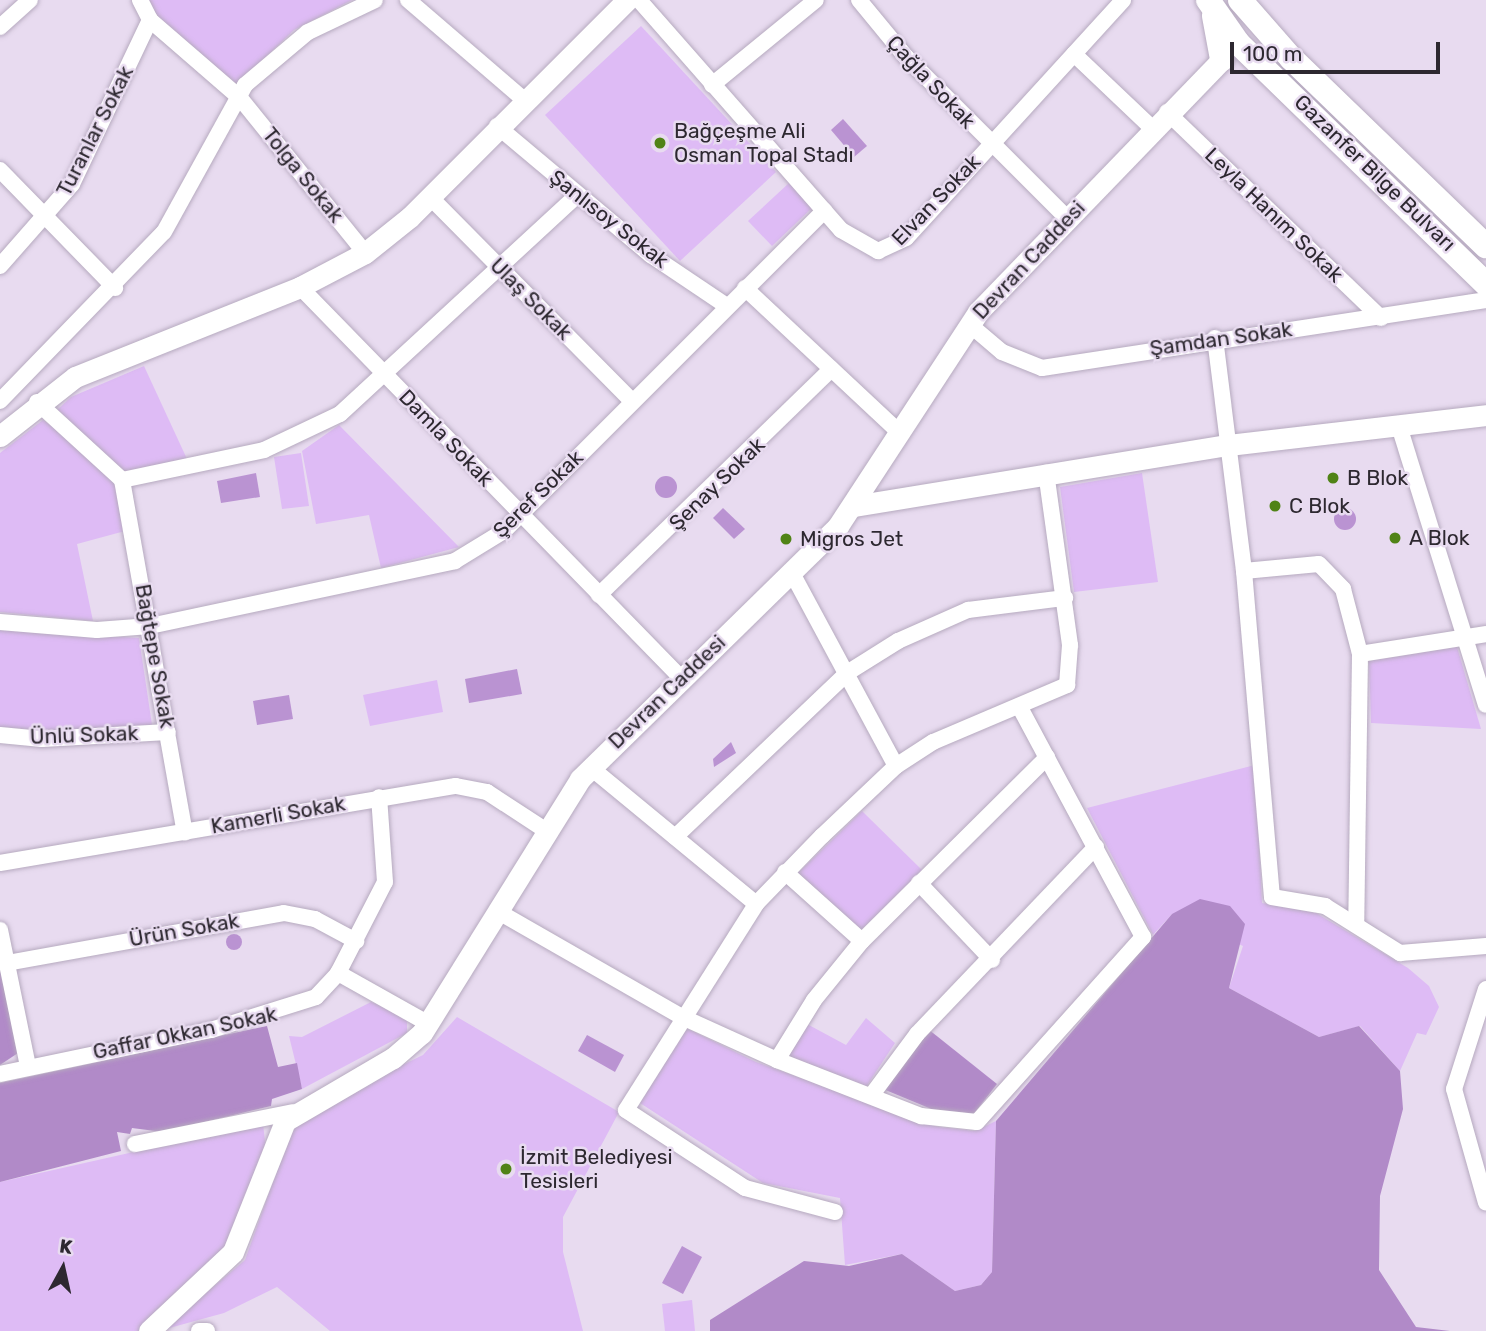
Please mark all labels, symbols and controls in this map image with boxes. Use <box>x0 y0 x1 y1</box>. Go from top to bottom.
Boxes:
scale bar <box>1234 28 1444 72</box>
street label: Çağla Sokak <box>882 30 980 134</box>
text: 100 m <box>1243 41 1302 66</box>
street label: Turanlar Sokak <box>51 61 139 201</box>
street label: Gazanfer Bilge Bulvarı <box>1289 89 1461 257</box>
place label: Bağçeşme Ali Osman Topal Stadı <box>674 118 854 168</box>
street label: Tolga Sokak <box>257 122 349 228</box>
marker: Bağçeşme Ali Osman Topal Stadı <box>652 135 668 151</box>
street label: Leyla Hanım Sokak <box>1200 142 1348 288</box>
street label: Elvan Sokak <box>886 149 986 251</box>
street label: Şanlısoy Sokak <box>544 164 674 274</box>
street label: Devran Caddesi <box>968 196 1090 324</box>
street label: Ulaş Sokak <box>485 253 577 345</box>
street label: Şamdan Sokak <box>1148 317 1294 361</box>
street label: Damla Sokak <box>394 384 498 492</box>
street label: Şenay Sokak <box>664 432 770 536</box>
street label: Şeref Sokak <box>488 445 588 543</box>
place label: B Blok <box>1347 465 1408 491</box>
marker: B Blok <box>1325 470 1341 486</box>
place label: C Blok <box>1289 493 1350 519</box>
marker: C Blok <box>1267 498 1283 514</box>
place label: A Blok <box>1409 525 1470 551</box>
place label: Migros Jet <box>800 526 903 552</box>
marker: A Blok <box>1387 530 1403 546</box>
marker: Migros Jet <box>778 531 794 547</box>
street label: Bağtepe Sokak <box>130 582 180 730</box>
street label: Devran Caddesi <box>603 630 731 754</box>
street label: Ünlü Sokak <box>29 721 139 749</box>
street label: Kamerli Sokak <box>209 791 347 839</box>
street label: Ürün Sokak <box>127 908 241 952</box>
street label: Gaffar Okkan Sokak <box>90 1001 280 1065</box>
place label: İzmit Belediyesi Tesisleri <box>520 1144 673 1194</box>
marker: İzmit Belediyesi Tesisleri <box>498 1161 514 1177</box>
north arrow <box>28 1233 98 1303</box>
text: K <box>58 1234 74 1259</box>

